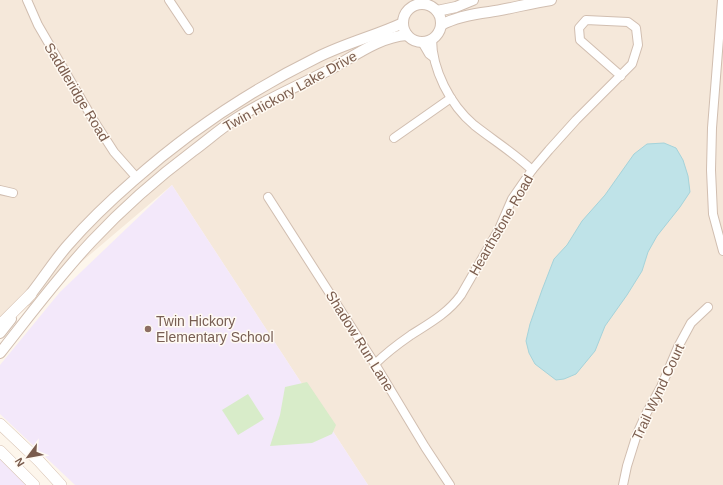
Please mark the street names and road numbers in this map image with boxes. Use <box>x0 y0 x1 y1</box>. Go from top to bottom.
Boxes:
street label: Saddleridge Road <box>41 40 113 144</box>
street label: Twin Hickory Lake Drive <box>220 48 360 134</box>
street label: Hearthstone Road <box>466 172 536 278</box>
street label: Shadow Run Lane <box>323 288 397 394</box>
street label: Trail Wynd Court <box>629 341 687 443</box>

